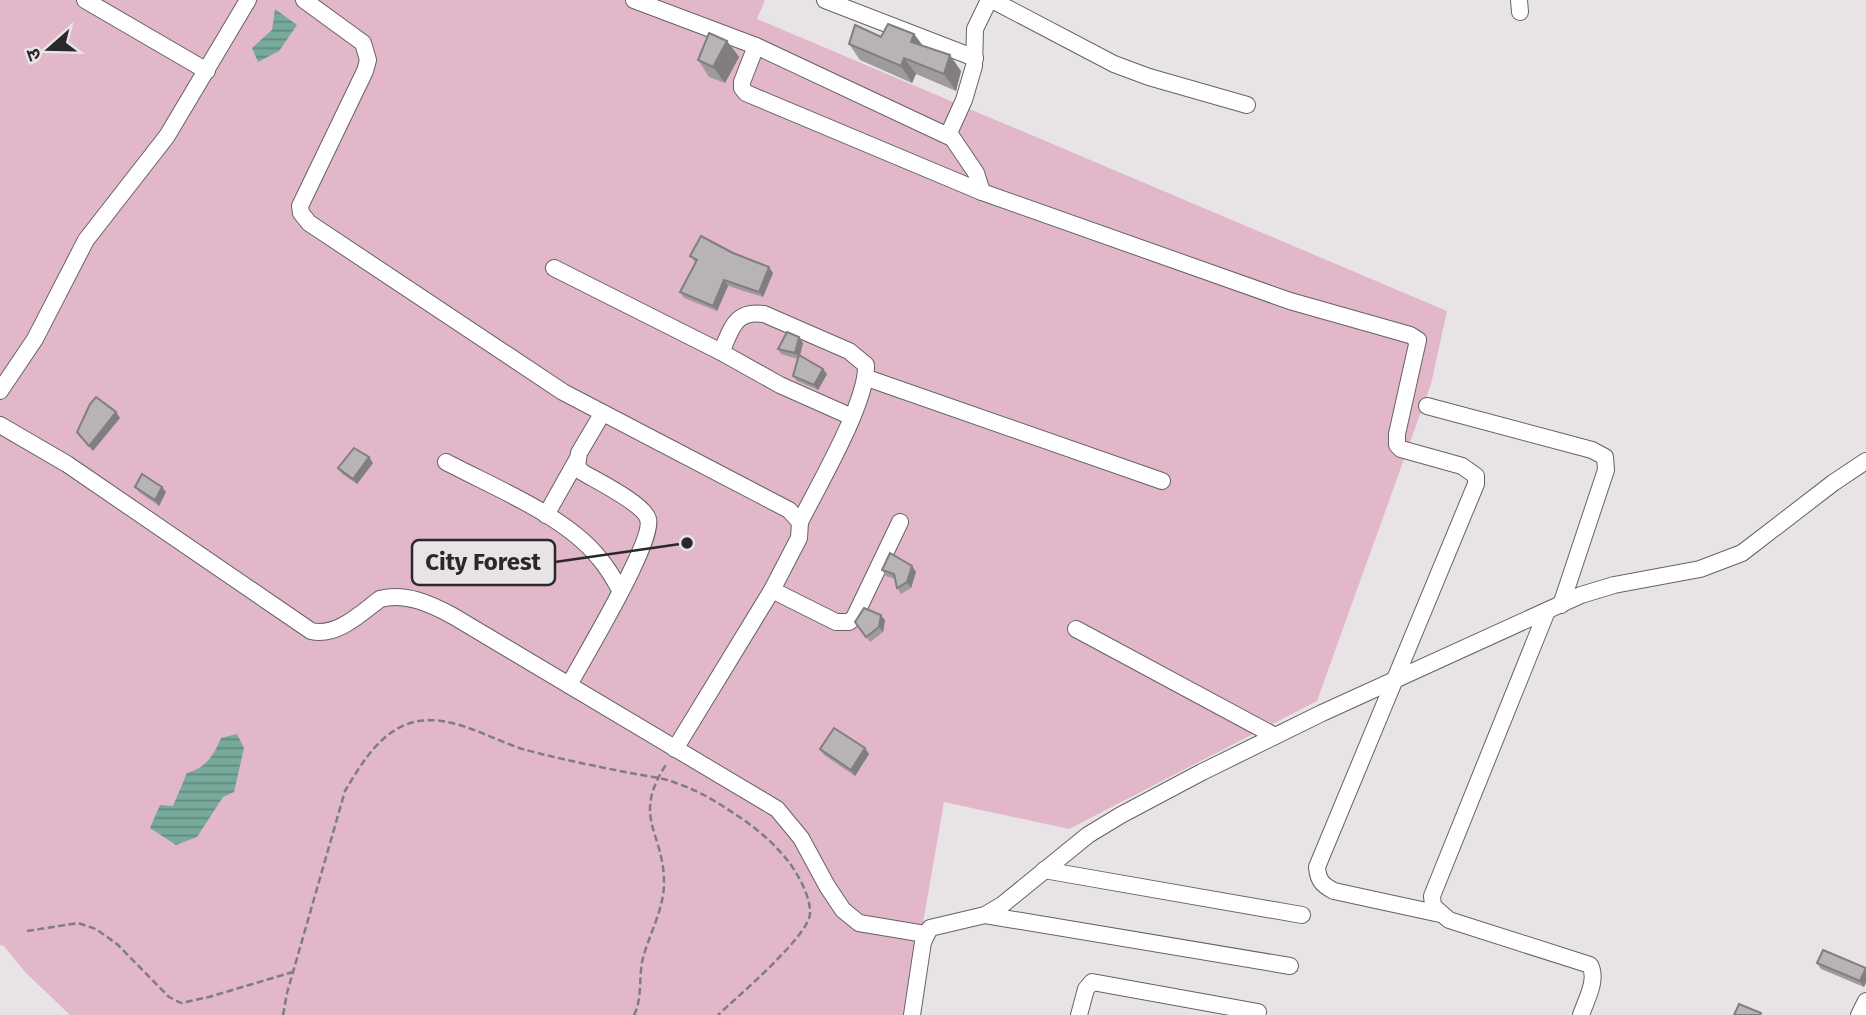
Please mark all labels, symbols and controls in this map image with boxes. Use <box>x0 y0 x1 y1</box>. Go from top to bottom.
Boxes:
north arrow <box>14 14 84 84</box>
text: उ <box>20 45 46 64</box>
callout: City Forest <box>412 540 555 585</box>
text: City Forest <box>425 548 542 576</box>

